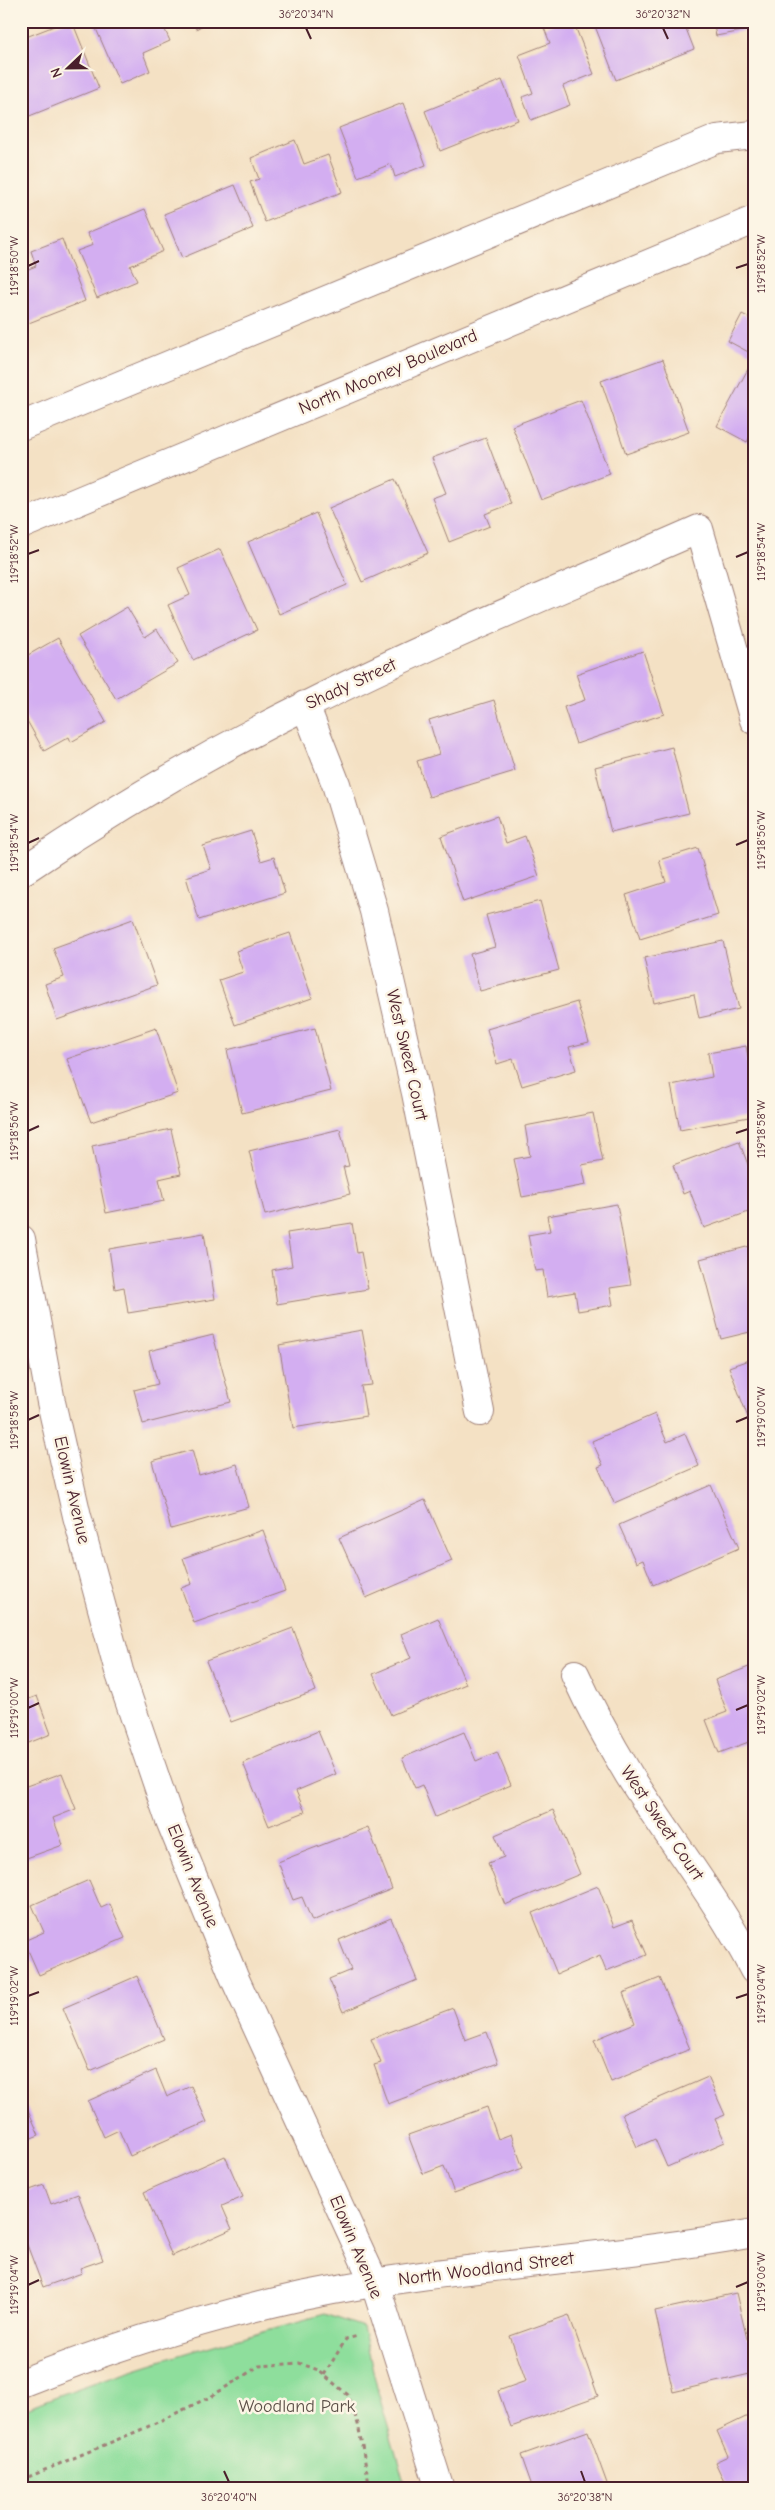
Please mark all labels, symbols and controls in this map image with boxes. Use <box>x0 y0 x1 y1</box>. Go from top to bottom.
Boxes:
text: 36°20'34"N <box>279 7 333 21</box>
text: 36°20'32"N <box>635 7 691 21</box>
north arrow <box>42 42 92 92</box>
text: N <box>47 65 66 80</box>
text: 119°18'52"W <box>754 234 768 293</box>
text: 119°18'50"W <box>7 236 21 296</box>
street label: North Mooney Boulevard <box>296 325 480 419</box>
text: 119°18'54"W <box>754 522 768 581</box>
text: 119°18'52"W <box>7 524 21 583</box>
street label: Shady Street <box>302 654 400 714</box>
text: 119°18'56"W <box>754 810 768 869</box>
text: 119°18'54"W <box>7 813 21 872</box>
street label: West Sweet Court <box>382 988 432 1123</box>
text: 119°18'58"W <box>754 1099 768 1158</box>
text: 119°18'56"W <box>7 1101 21 1160</box>
text: 119°19'00"W <box>754 1386 768 1447</box>
text: 119°18'58"W <box>7 1390 21 1449</box>
street label: Elowin Avenue <box>49 1434 95 1546</box>
text: 119°19'02"W <box>754 1675 768 1735</box>
text: 119°19'00"W <box>7 1677 21 1738</box>
street label: West Sweet Court <box>616 1762 709 1885</box>
street label: Elowin Avenue <box>163 1821 223 1931</box>
text: 119°19'04"W <box>754 1964 768 2024</box>
text: 119°19'02"W <box>7 1966 21 2026</box>
street label: Elowin Avenue <box>325 2192 387 2302</box>
street label: North Woodland Street <box>397 2248 576 2290</box>
text: 119°19'06"W <box>754 2251 768 2312</box>
text: 119°19'04"W <box>7 2255 21 2315</box>
park label: Woodland Park <box>239 2396 356 2417</box>
text: 36°20'40"N <box>201 2490 257 2504</box>
text: 36°20'38"N <box>558 2490 612 2504</box>

